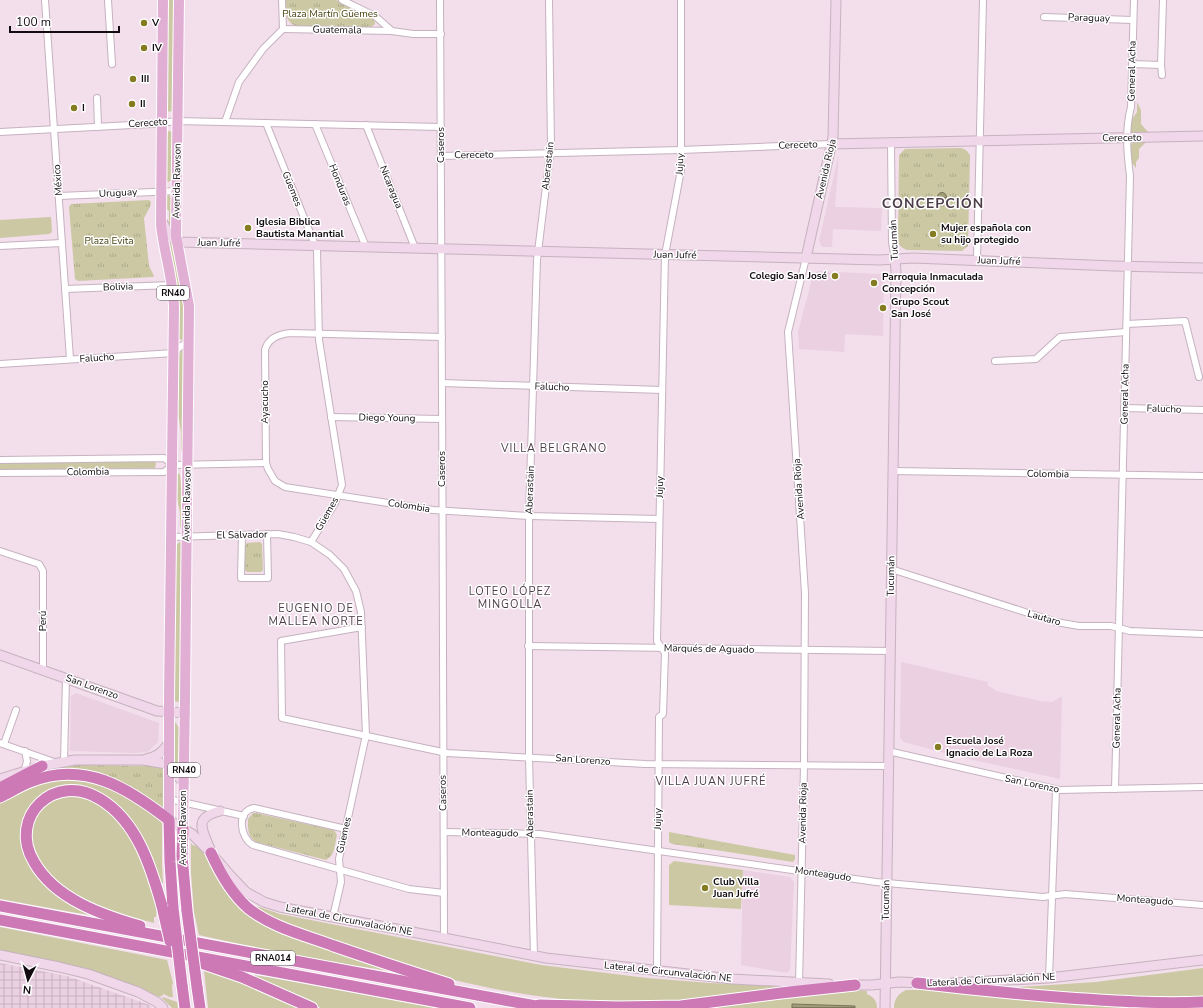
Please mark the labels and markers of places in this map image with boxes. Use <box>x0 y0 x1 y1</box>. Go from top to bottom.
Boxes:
place label: V <box>151 16 160 30</box>
marker: V <box>139 18 149 28</box>
place label: IV <box>152 41 163 55</box>
marker: IV <box>139 43 149 53</box>
place label: III <box>141 72 150 86</box>
marker: III <box>128 74 138 84</box>
place label: II <box>140 97 146 111</box>
marker: II <box>127 99 137 109</box>
place label: I <box>82 101 85 115</box>
marker: I <box>69 103 79 113</box>
place label: Iglesia Biblica Bautista Manantial <box>256 215 345 241</box>
place label: Mujer española con su hijo protegido <box>941 221 1031 247</box>
marker: Iglesia Biblica Bautista Manantial <box>243 223 253 233</box>
marker: Mujer española con su hijo protegido <box>928 229 938 239</box>
place label: Colegio San José <box>749 269 828 283</box>
place label: Parroquia Inmaculada Concepción <box>882 270 983 296</box>
marker: Colegio San José <box>830 271 840 281</box>
marker: Parroquia Inmaculada Concepción <box>869 278 879 288</box>
place label: Grupo Scout San José <box>891 295 949 321</box>
marker: Grupo Scout San José <box>878 303 888 313</box>
place label: Escuela José Ignacio de La Roza <box>946 734 1032 760</box>
marker: Escuela José Ignacio de La Roza <box>933 742 943 752</box>
place label: Club Villa Juan Jufré <box>712 875 759 901</box>
marker: Club Villa Juan Jufré <box>700 883 710 893</box>

